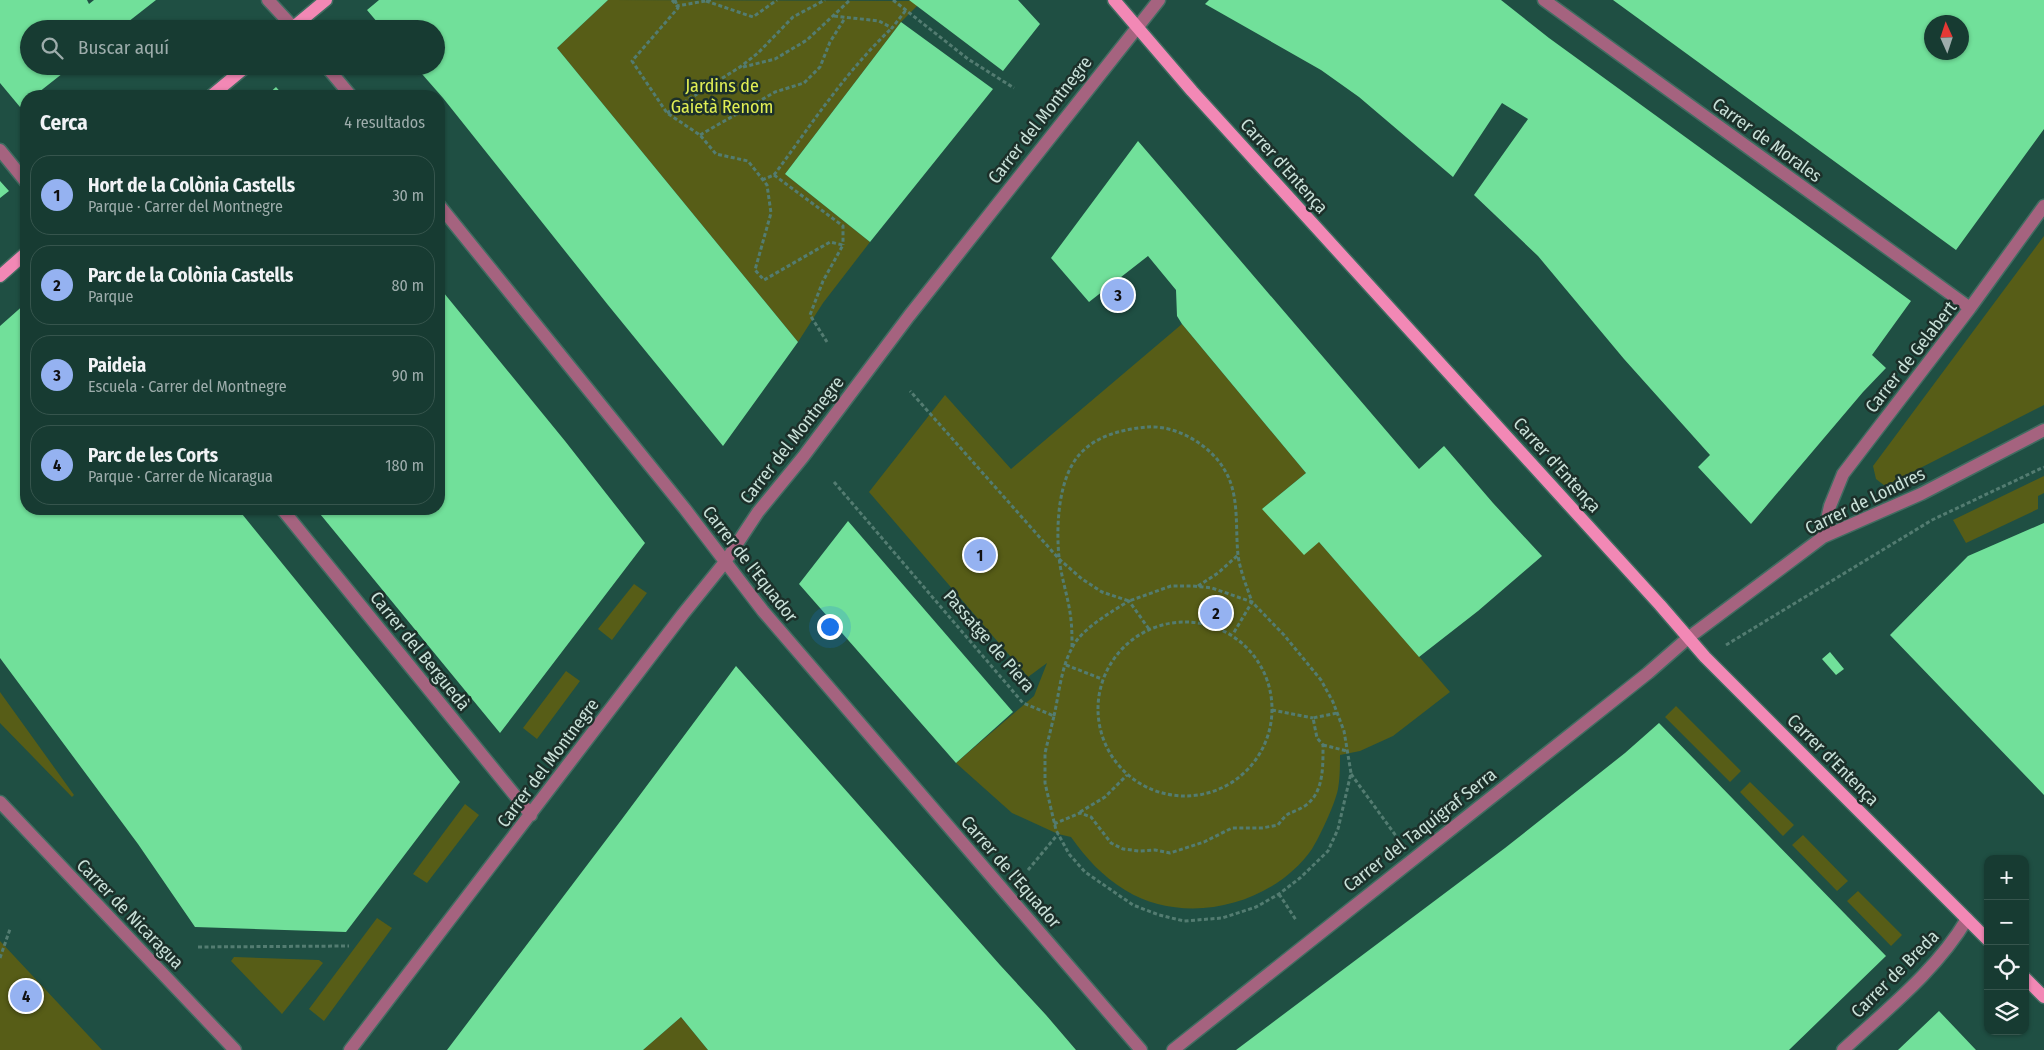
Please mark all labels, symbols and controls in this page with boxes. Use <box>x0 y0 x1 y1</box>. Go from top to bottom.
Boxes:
north arrow <box>1924 15 1969 60</box>
search box <box>20 20 445 75</box>
icon: search <box>38 34 66 62</box>
text: Buscar aquí <box>78 36 169 59</box>
street label: Carrer del Montnegre <box>983 52 1097 188</box>
park label: Jardins de Gaietà Renom <box>671 75 773 118</box>
street label: Carrer de Morales <box>1708 93 1826 187</box>
text: Cerca <box>40 110 88 136</box>
text: 4 resultados <box>344 113 425 132</box>
street label: Carrer d'Entença <box>1235 114 1333 218</box>
text: Hort de la Colònia Castells <box>88 174 295 197</box>
text: 1 <box>54 186 60 205</box>
text: 30 m <box>392 186 424 205</box>
text: Parque · Carrer del Montnegre <box>88 197 283 216</box>
text: Parc de la Colònia Castells <box>88 264 293 287</box>
text: 2 <box>53 276 61 295</box>
text: 80 m <box>392 276 424 295</box>
pin: 3 <box>1102 276 1134 314</box>
text: Parque <box>88 287 133 306</box>
street label: Carrer de Gelabert <box>1861 297 1961 417</box>
text: Paideia <box>88 354 146 377</box>
text: 3 <box>53 366 61 385</box>
text: 90 m <box>392 366 424 385</box>
street label: Carrer del Montnegre <box>735 372 849 508</box>
text: Escuela · Carrer del Montnegre <box>88 377 287 396</box>
street label: Carrer d'Entença <box>1508 413 1606 517</box>
text: Parc de les Corts <box>88 444 218 467</box>
text: 4 <box>53 456 61 475</box>
text: 180 m <box>385 456 424 475</box>
street label: Carrer de Londres <box>1802 462 1929 540</box>
text: Parque · Carrer de Nicaragua <box>88 467 273 486</box>
street label: Carrer de l'Equador <box>698 501 803 627</box>
pin: 1 <box>964 536 996 574</box>
street label: Passatge de Piera <box>939 585 1039 697</box>
street label: Carrer del Berguedà <box>365 587 475 715</box>
pin: 2 <box>1200 594 1232 632</box>
your location <box>817 614 843 640</box>
street label: Carrer del Montnegre <box>492 694 604 832</box>
street label: Carrer d'Entença <box>1783 710 1884 811</box>
street label: Carrer del Taquígraf Serra <box>1339 763 1501 897</box>
street label: Carrer de l'Equador <box>956 811 1066 933</box>
street label: Carrer de Nicaragua <box>72 854 188 974</box>
map controls <box>1984 855 2029 1035</box>
button: + <box>1984 855 2029 900</box>
button: − <box>1984 900 2029 945</box>
street label: Carrer de Breda <box>1847 925 1944 1022</box>
button: locate <box>1984 945 2029 990</box>
pin: 4 <box>10 977 42 1015</box>
button: layers <box>1984 990 2029 1035</box>

